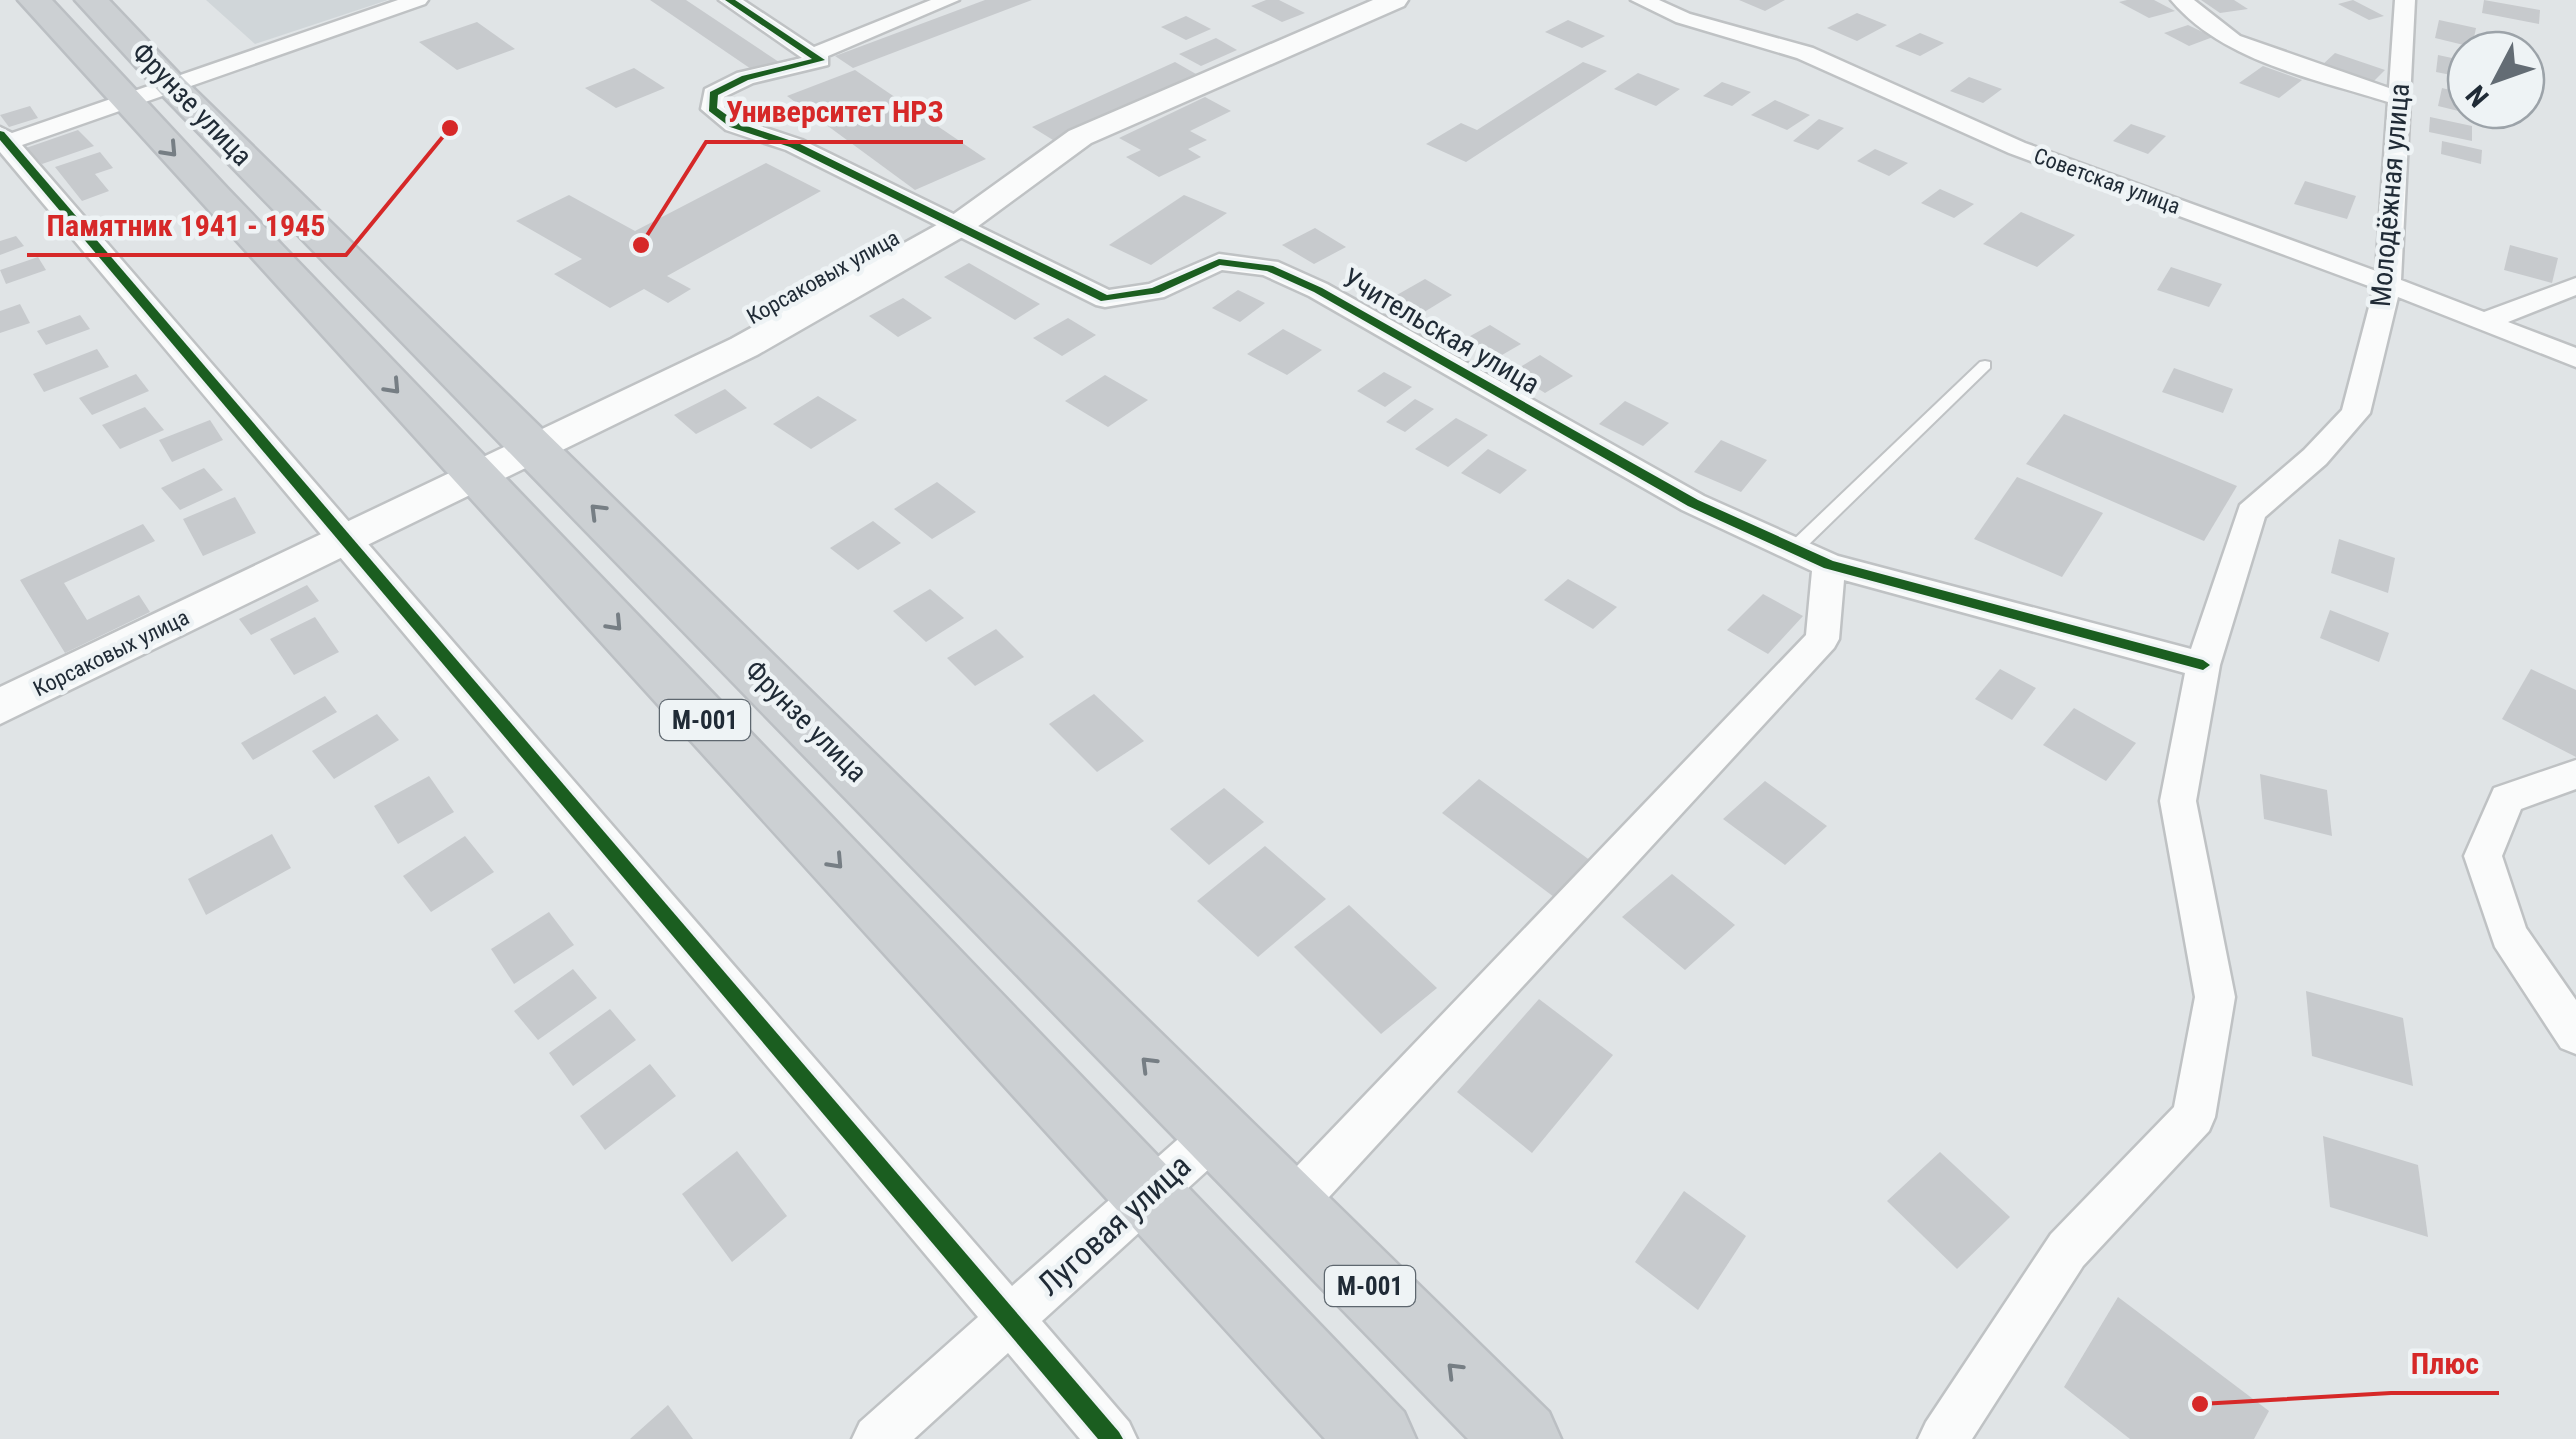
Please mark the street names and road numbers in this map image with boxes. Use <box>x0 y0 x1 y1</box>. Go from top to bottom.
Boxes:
street label: Фрунзе улица <box>125 36 259 172</box>
street label: Молодёжная улица <box>2364 82 2416 308</box>
street label: Советская улица <box>2031 143 2183 219</box>
street label: Корсаковых улица <box>743 225 903 329</box>
street label: Учительская улица <box>1337 261 1545 401</box>
street label: Корсаковых улица <box>29 605 193 701</box>
street label: Фрунзе улица <box>738 653 874 789</box>
road number: M-001 <box>660 700 750 740</box>
street label: Луговая улица <box>1030 1147 1198 1303</box>
road number: M-001 <box>1325 1266 1415 1306</box>

